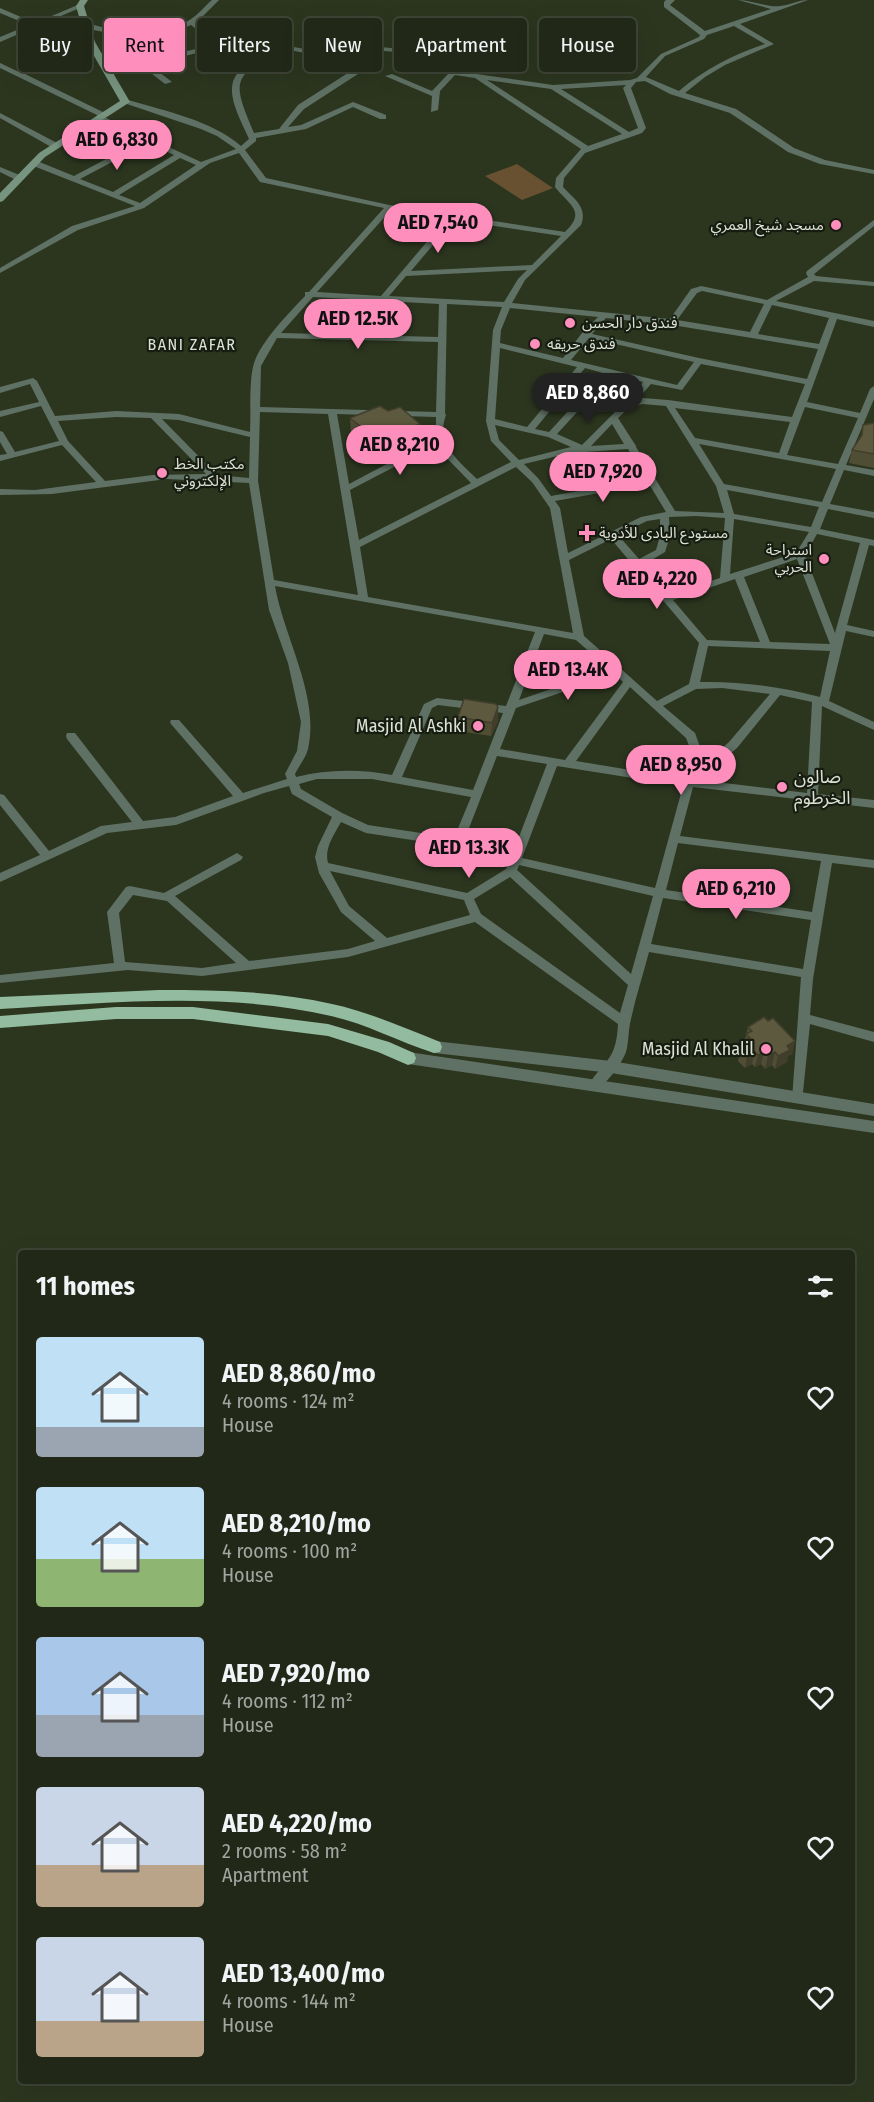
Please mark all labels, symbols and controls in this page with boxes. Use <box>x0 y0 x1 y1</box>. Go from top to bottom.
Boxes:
chip: Buy <box>18 18 92 72</box>
chip: Rent <box>104 18 185 72</box>
chip: Filters <box>197 18 292 72</box>
chip: New <box>304 18 382 72</box>
chip: Apartment <box>394 18 527 72</box>
chip: House <box>539 18 636 72</box>
pin: AED 6,830 <box>48 120 186 171</box>
text: AED 6,830 <box>76 127 158 151</box>
pin: AED 7,540 <box>369 203 507 254</box>
text: AED 7,540 <box>398 210 478 234</box>
place label: مسجد شيخ العمري <box>710 216 824 237</box>
marker: مسجد شيخ العمري <box>829 218 843 232</box>
pin: AED 12.5K <box>289 299 427 350</box>
text: AED 12.5K <box>318 306 398 330</box>
place label: فندق دار الحسن <box>582 314 678 332</box>
marker: فندق دار الحسن <box>563 316 577 330</box>
district label: BANI ZAFAR <box>147 335 237 354</box>
place label: فندق حريقه <box>547 335 616 353</box>
marker: فندق حريقه <box>528 337 542 351</box>
pin: AED 8,860 <box>519 373 657 424</box>
text: AED 8,860 <box>546 380 630 404</box>
pin: AED 8,210 <box>331 425 469 476</box>
text: AED 8,210 <box>360 432 440 456</box>
pin: AED 7,920 <box>534 452 672 503</box>
place label: مكتب الخط الإلكتروني <box>174 455 245 492</box>
text: AED 7,920 <box>563 459 643 483</box>
marker: مكتب الخط الإلكتروني <box>155 466 169 480</box>
place label: مستودع البادى للأدوية <box>599 524 728 545</box>
marker: مستودع البادى للأدوية <box>580 526 594 540</box>
place label: استراحة الحربي <box>766 541 812 578</box>
marker: استراحة الحربي <box>817 552 831 566</box>
pin: AED 4,220 <box>588 559 726 610</box>
text: AED 4,220 <box>617 566 697 590</box>
pin: AED 13.4K <box>499 650 637 701</box>
text: AED 13.4K <box>528 657 608 681</box>
place label: Masjid Al Ashki <box>356 715 466 737</box>
marker: Masjid Al Ashki <box>471 719 485 733</box>
pin: AED 8,950 <box>612 745 750 796</box>
text: AED 8,950 <box>640 752 722 776</box>
place label: صالون الخرطوم <box>794 766 850 812</box>
marker: صالون الخرطوم <box>775 780 789 794</box>
pin: AED 13.3K <box>400 828 538 879</box>
text: AED 13.3K <box>429 835 509 859</box>
pin: AED 6,210 <box>667 869 805 920</box>
text: AED 6,210 <box>696 876 776 900</box>
place label: Masjid Al Khalil <box>642 1038 754 1060</box>
marker: Masjid Al Khalil <box>759 1042 773 1056</box>
icon: filters <box>804 1270 837 1303</box>
text: 11 homes <box>36 1271 135 1302</box>
text: AED 8,860/mo <box>222 1358 376 1389</box>
icon: home <box>84 1361 156 1433</box>
icon: heart <box>804 1381 837 1414</box>
text: 4 rooms · 124 m² <box>222 1389 355 1413</box>
text: House <box>222 1413 274 1437</box>
text: AED 8,210/mo <box>222 1508 371 1539</box>
icon: home <box>84 1511 156 1583</box>
icon: heart <box>804 1531 837 1564</box>
text: 4 rooms · 100 m² <box>222 1539 357 1563</box>
text: House <box>222 1563 274 1587</box>
text: AED 7,920/mo <box>222 1658 370 1689</box>
icon: home <box>84 1661 156 1733</box>
icon: heart <box>804 1681 837 1714</box>
text: 4 rooms · 112 m² <box>222 1689 353 1713</box>
text: House <box>222 1713 274 1737</box>
text: AED 4,220/mo <box>222 1808 372 1839</box>
icon: home <box>84 1811 156 1883</box>
icon: heart <box>804 1831 837 1864</box>
text: 2 rooms · 58 m² <box>222 1839 347 1863</box>
text: Apartment <box>222 1863 309 1887</box>
text: AED 13,400/mo <box>222 1958 385 1989</box>
icon: home <box>84 1961 156 2033</box>
icon: heart <box>804 1981 837 2014</box>
text: 4 rooms · 144 m² <box>222 1989 356 2013</box>
text: House <box>222 2013 274 2037</box>

